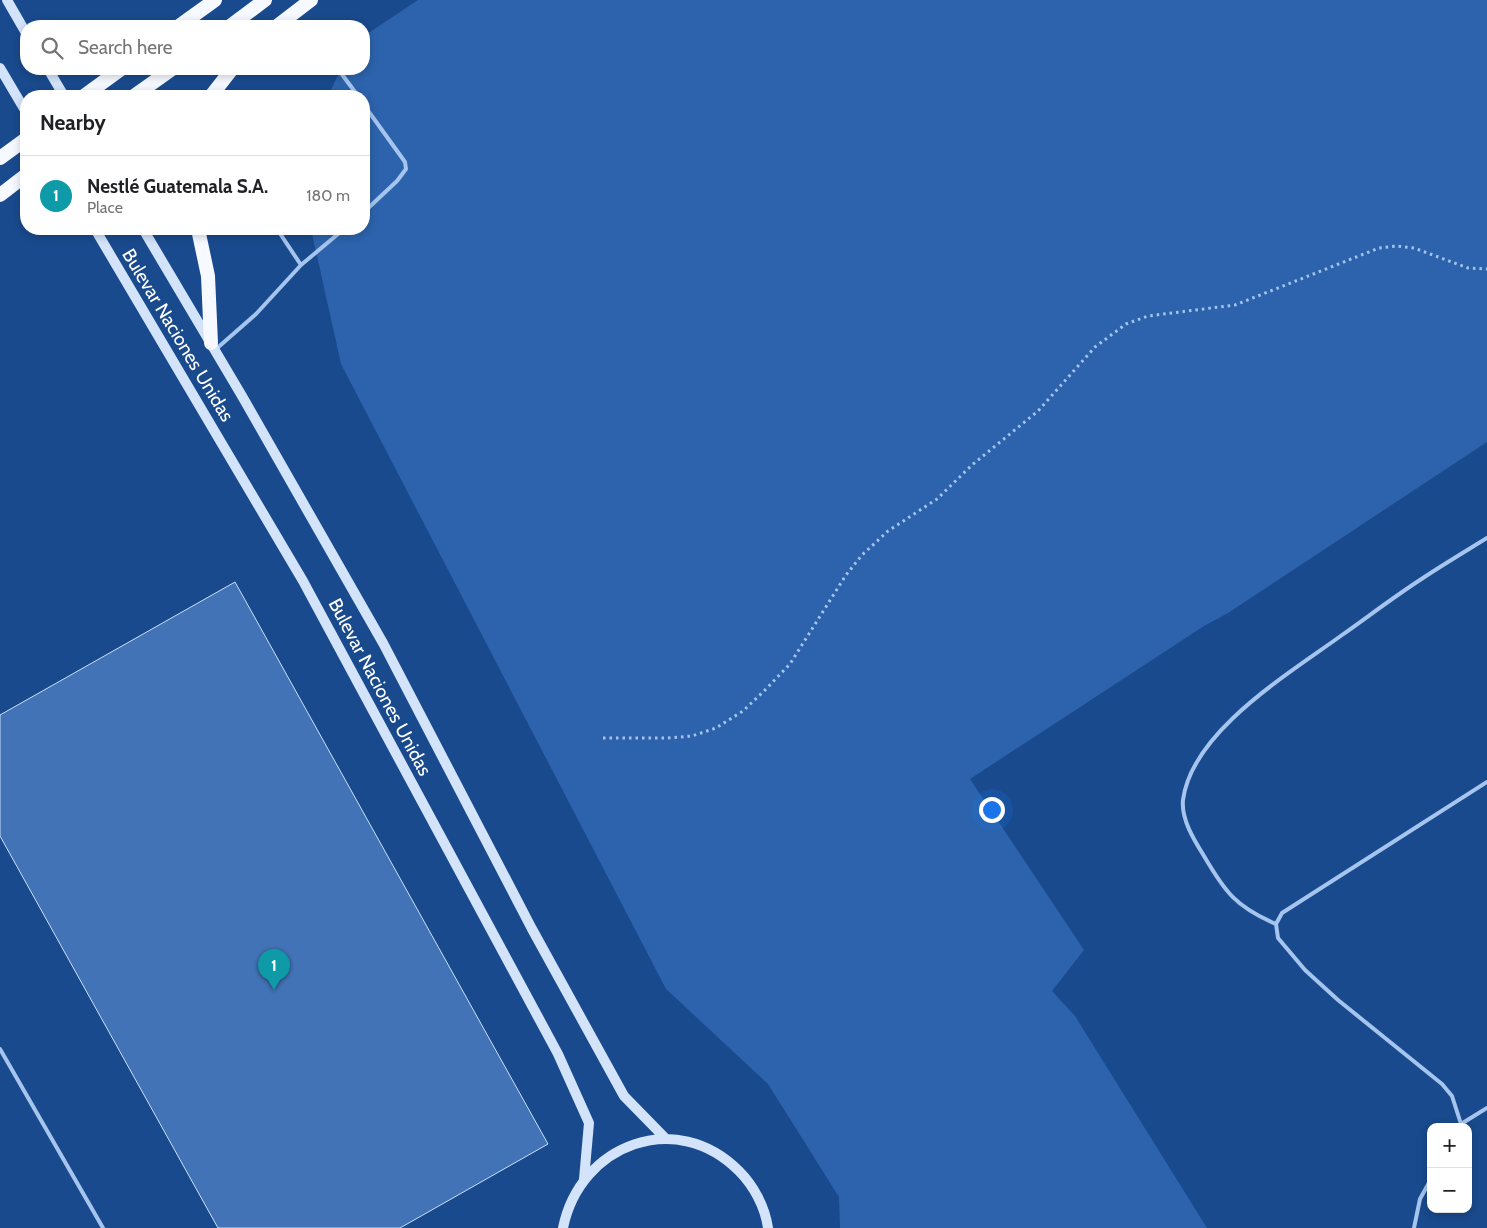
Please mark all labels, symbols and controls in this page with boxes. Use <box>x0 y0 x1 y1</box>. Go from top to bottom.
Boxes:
search box <box>20 20 370 75</box>
icon: search <box>38 34 66 62</box>
text: Search here <box>78 36 172 59</box>
text: Nearby <box>40 110 106 135</box>
text: Nestlé Guatemala S.A. <box>87 175 268 198</box>
text: 1 <box>53 186 59 205</box>
text: 180 m <box>306 186 350 205</box>
text: Place <box>87 198 123 217</box>
street label: Bulevar Naciones Unidas <box>117 244 239 426</box>
street label: Bulevar Naciones Unidas <box>324 594 437 780</box>
your location <box>979 797 1005 823</box>
pin: 1 <box>258 949 290 990</box>
map controls <box>1427 1123 1472 1213</box>
button: + <box>1427 1123 1472 1168</box>
button: − <box>1427 1168 1472 1213</box>

